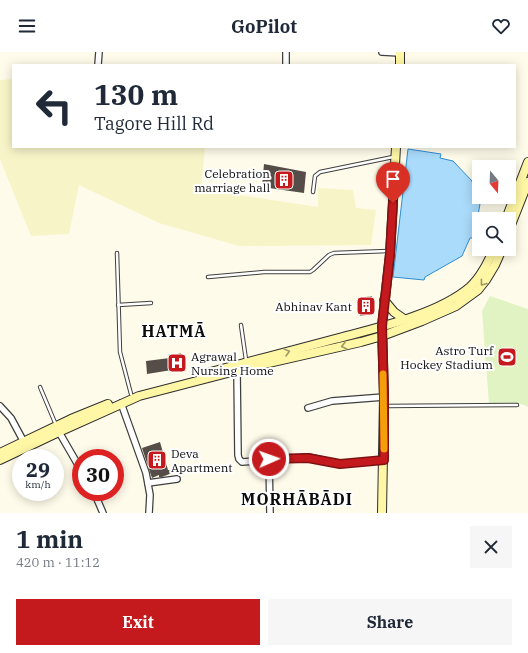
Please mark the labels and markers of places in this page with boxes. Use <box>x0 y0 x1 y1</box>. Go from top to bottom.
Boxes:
pin <box>376 162 410 203</box>
place label: Celebration marriage hall <box>194 166 270 195</box>
building icon: Celebration marriage hall <box>273 169 295 191</box>
building icon: Abhinav Kant <box>355 295 377 317</box>
place label: Abhinav Kant <box>275 299 352 314</box>
place label: Astro Turf Hockey Stadium <box>400 343 494 372</box>
sports icon: Astro Turf Hockey Stadium <box>496 346 518 368</box>
place label: Agrawal Nursing Home <box>191 349 274 378</box>
hospital icon: Agrawal Nursing Home <box>166 352 188 374</box>
place label: Deva Apartment <box>171 446 233 475</box>
building icon: Deva Apartment <box>146 449 168 471</box>

